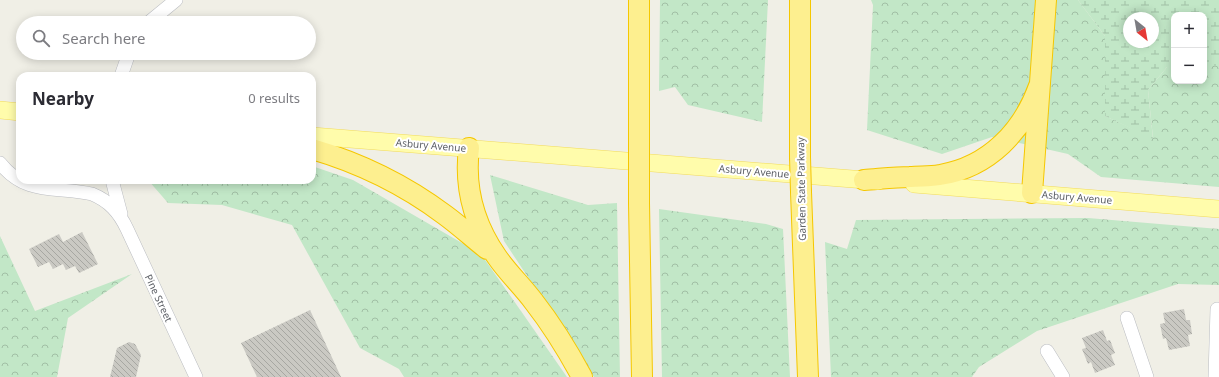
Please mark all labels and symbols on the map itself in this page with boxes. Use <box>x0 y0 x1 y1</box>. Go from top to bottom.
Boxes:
north arrow <box>1123 12 1159 48</box>
street label: Asbury Avenue <box>395 135 467 155</box>
street label: Garden State Parkway <box>793 136 809 241</box>
street label: Asbury Avenue <box>718 161 790 181</box>
street label: Asbury Avenue <box>1041 187 1113 207</box>
street label: Pine Street <box>142 272 176 324</box>

